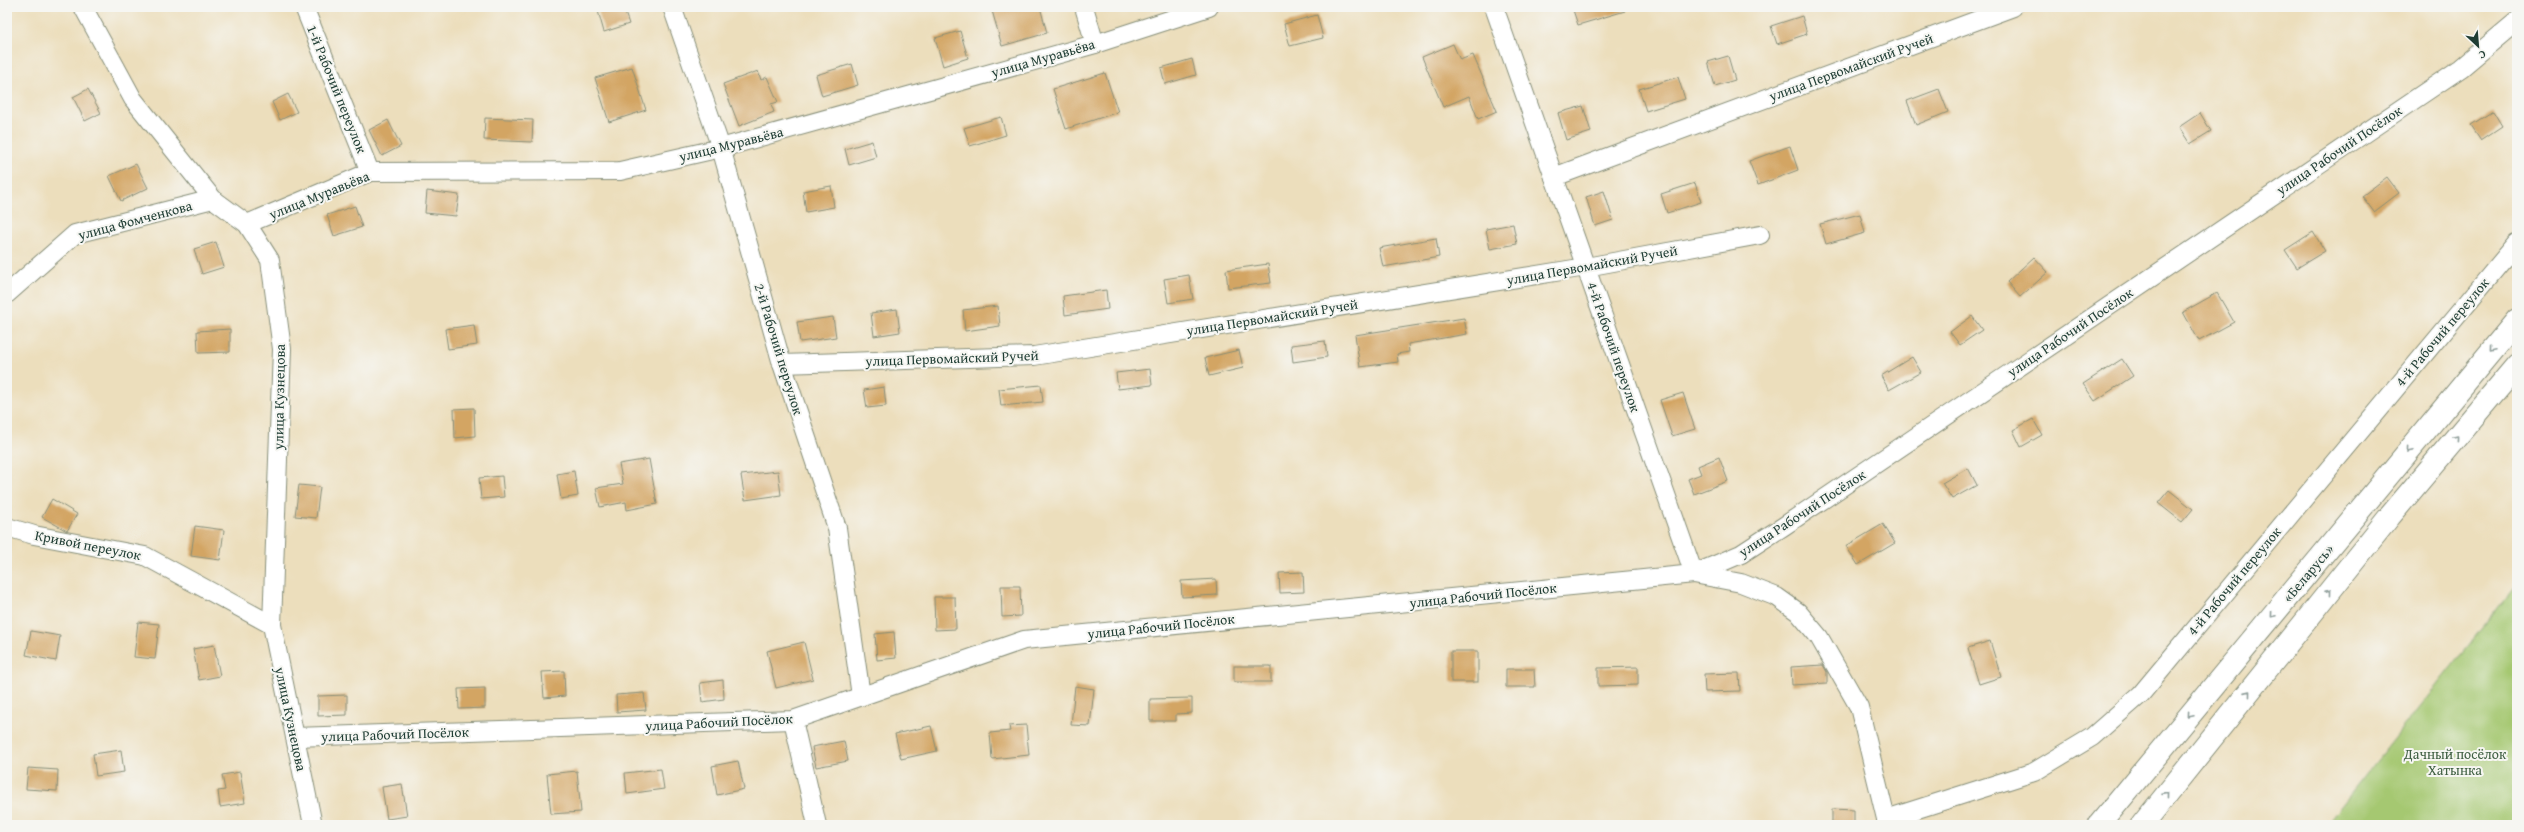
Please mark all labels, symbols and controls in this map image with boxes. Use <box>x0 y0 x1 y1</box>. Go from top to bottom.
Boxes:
street label: 1-й Рабочий переулок <box>302 22 372 157</box>
north arrow <box>2458 26 2498 66</box>
street label: улица Первомайский Ручей <box>1765 28 1936 106</box>
street label: улица Муравьёва <box>988 34 1097 83</box>
text: С <box>2476 46 2489 64</box>
street label: улица Рабочий Посёлок <box>2271 100 2406 200</box>
street label: улица Муравьёва <box>676 121 786 167</box>
street label: улица Муравьёва <box>265 166 373 225</box>
street label: улица Фомченкова <box>75 195 195 245</box>
street label: улица Первомайский Ручей <box>1504 240 1679 290</box>
street label: 4-й Рабочий переулок <box>2390 273 2494 391</box>
street label: 4-й Рабочий переулок <box>1582 279 1646 415</box>
street label: 2-й Рабочий переулок <box>749 281 809 418</box>
street label: улица Рабочий Посёлок <box>2002 282 2137 382</box>
street label: улица Первомайский Ручей <box>1184 294 1359 341</box>
street label: улица Кузнецова <box>268 344 290 451</box>
street label: улица Первомайский Ручей <box>864 345 1039 371</box>
one-way arrow <box>2490 345 2497 353</box>
one-way arrow <box>2452 435 2459 442</box>
one-way arrow <box>2407 446 2414 453</box>
street label: улица Рабочий Посёлок <box>1734 464 1870 562</box>
street label: 4-й Рабочий переулок <box>2182 522 2286 640</box>
street label: Кривой переулок <box>33 525 143 565</box>
street label: «Беларусь» <box>2278 540 2338 606</box>
street label: улица Рабочий Посёлок <box>1407 577 1558 613</box>
one-way arrow <box>2325 590 2332 597</box>
street label: улица Рабочий Посёлок <box>1085 608 1236 644</box>
one-way arrow <box>2270 611 2277 618</box>
street label: улица Кузнецова <box>270 664 312 773</box>
one-way arrow <box>2243 691 2250 698</box>
street label: улица Рабочий Посёлок <box>644 708 794 736</box>
one-way arrow <box>2188 711 2195 718</box>
street label: улица Рабочий Посёлок <box>320 721 470 747</box>
park label: Дачный посёлок Хатынка <box>2403 744 2507 780</box>
one-way arrow <box>2161 792 2168 799</box>

